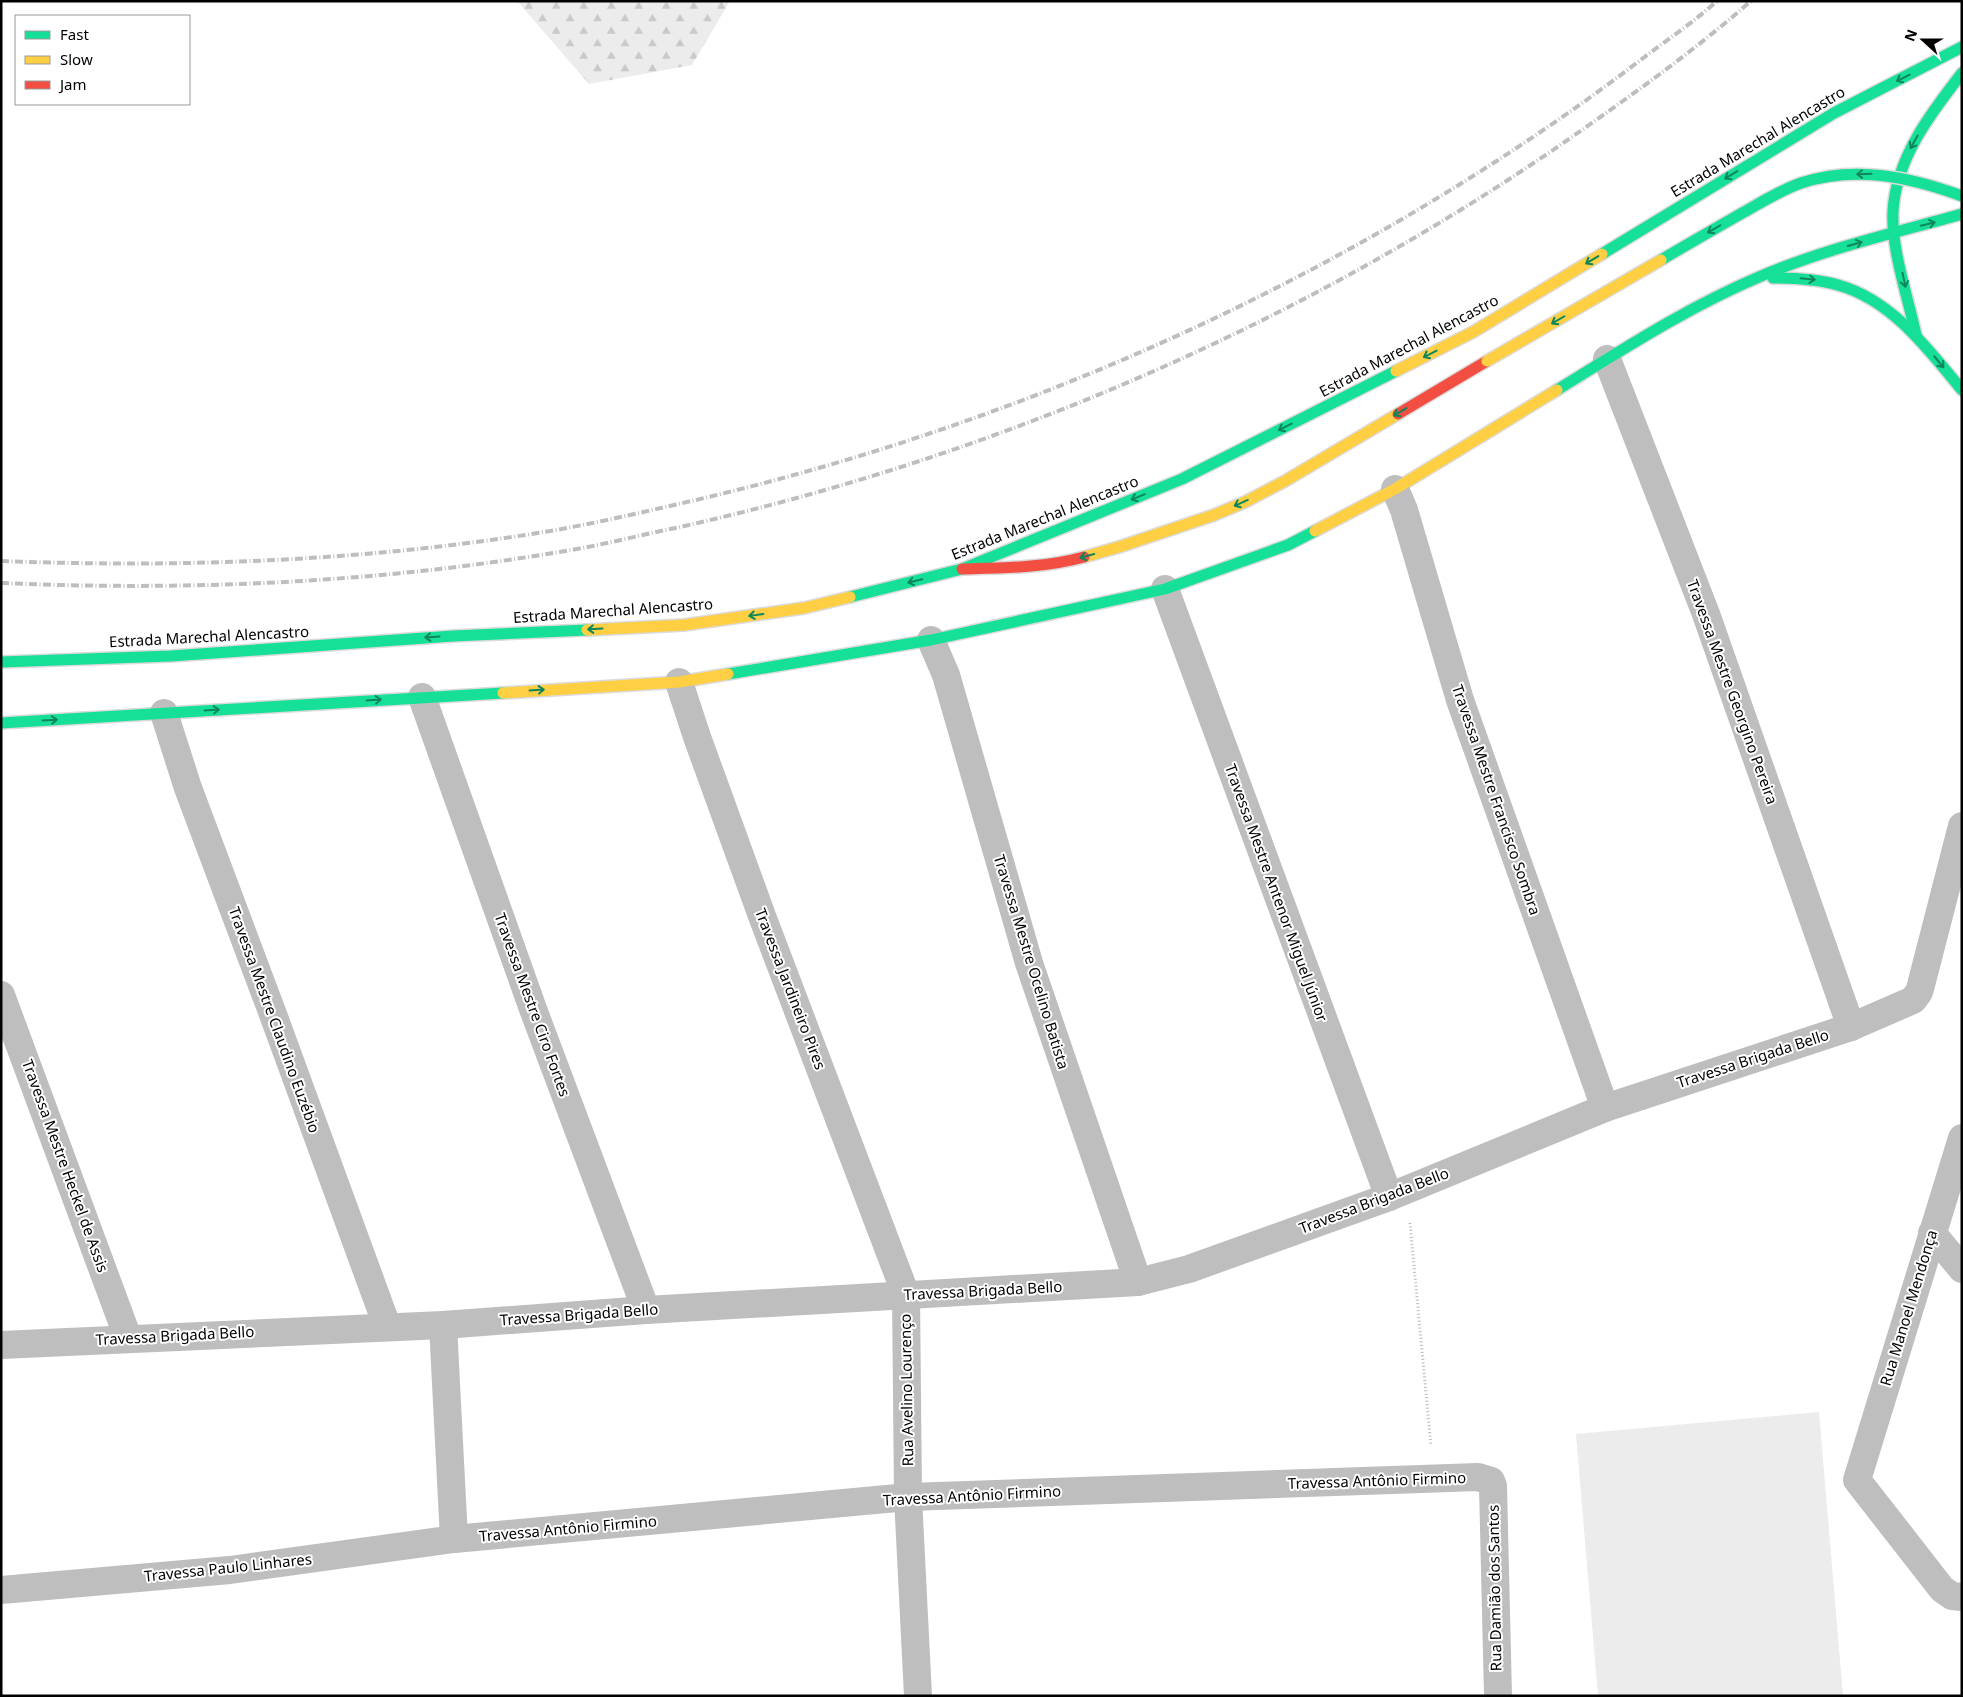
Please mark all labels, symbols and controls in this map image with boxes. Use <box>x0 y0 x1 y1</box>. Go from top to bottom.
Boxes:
legend <box>15 15 190 105</box>
north arrow <box>1898 15 1948 65</box>
text: Fast <box>60 24 89 44</box>
text: N <box>1899 26 1921 44</box>
text: Slow <box>60 49 93 69</box>
text: Jam <box>58 74 87 94</box>
one-way arrow <box>1896 74 1911 83</box>
street label: Estrada Marechal Alencastro <box>1667 81 1848 201</box>
one-way arrow <box>1909 135 1919 150</box>
one-way arrow <box>1856 169 1872 179</box>
one-way arrow <box>1725 171 1739 181</box>
one-way arrow <box>1920 219 1936 228</box>
one-way arrow <box>1707 225 1721 235</box>
one-way arrow <box>1846 239 1862 249</box>
one-way arrow <box>1586 255 1600 265</box>
one-way arrow <box>1900 272 1910 288</box>
one-way arrow <box>1799 274 1815 284</box>
street label: Estrada Marechal Alencastro <box>1315 289 1502 401</box>
one-way arrow <box>1552 315 1566 325</box>
one-way arrow <box>1422 349 1437 359</box>
one-way arrow <box>1933 356 1945 369</box>
one-way arrow <box>1394 408 1408 418</box>
one-way arrow <box>1277 422 1292 432</box>
street label: Estrada Marechal Alencastro <box>948 470 1141 564</box>
one-way arrow <box>1131 493 1146 503</box>
one-way arrow <box>1234 499 1249 509</box>
one-way arrow <box>1080 551 1096 561</box>
one-way arrow <box>908 577 924 586</box>
street label: Travessa Mestre Georgino Pereira <box>1683 577 1783 807</box>
street label: Estrada Marechal Alencastro <box>512 593 713 627</box>
one-way arrow <box>749 610 765 620</box>
street label: Estrada Marechal Alencastro <box>108 621 309 651</box>
one-way arrow <box>587 624 603 634</box>
one-way arrow <box>425 633 441 642</box>
street label: Travessa Mestre Francisco Sombra <box>1448 682 1546 917</box>
one-way arrow <box>528 686 544 695</box>
one-way arrow <box>366 696 382 705</box>
one-way arrow <box>204 706 220 715</box>
one-way arrow <box>42 715 58 724</box>
street label: Travessa Mestre Antenor Miguel Júnior <box>1221 761 1333 1024</box>
street label: Travessa Mestre Ocelino Batista <box>990 852 1074 1071</box>
street label: Travessa Mestre Claudino Euzébio <box>225 904 325 1135</box>
street label: Travessa Jardineiro Pires <box>751 905 831 1072</box>
street label: Travessa Mestre Ciro Fortes <box>490 910 575 1099</box>
street label: Travessa Brigada Bello <box>1674 1024 1831 1092</box>
street label: Travessa Mestre Heckel de Assis <box>18 1056 114 1275</box>
street label: Travessa Brigada Bello <box>1296 1162 1451 1238</box>
street label: Rua Manoel Mendonça <box>1875 1227 1941 1388</box>
street label: Travessa Brigada Bello <box>903 1276 1063 1304</box>
street label: Travessa Brigada Bello <box>499 1298 659 1330</box>
street label: Rua Avelino Lourenço <box>895 1314 917 1467</box>
street label: Travessa Brigada Bello <box>95 1321 255 1349</box>
street label: Travessa Antônio Firmino <box>1288 1467 1466 1493</box>
street label: Travessa Antônio Firmino <box>882 1480 1061 1510</box>
street label: Rua Damião dos Santos <box>1483 1505 1505 1671</box>
street label: Travessa Antônio Firmino <box>478 1510 658 1546</box>
street label: Travessa Paulo Linhares <box>143 1548 313 1586</box>

